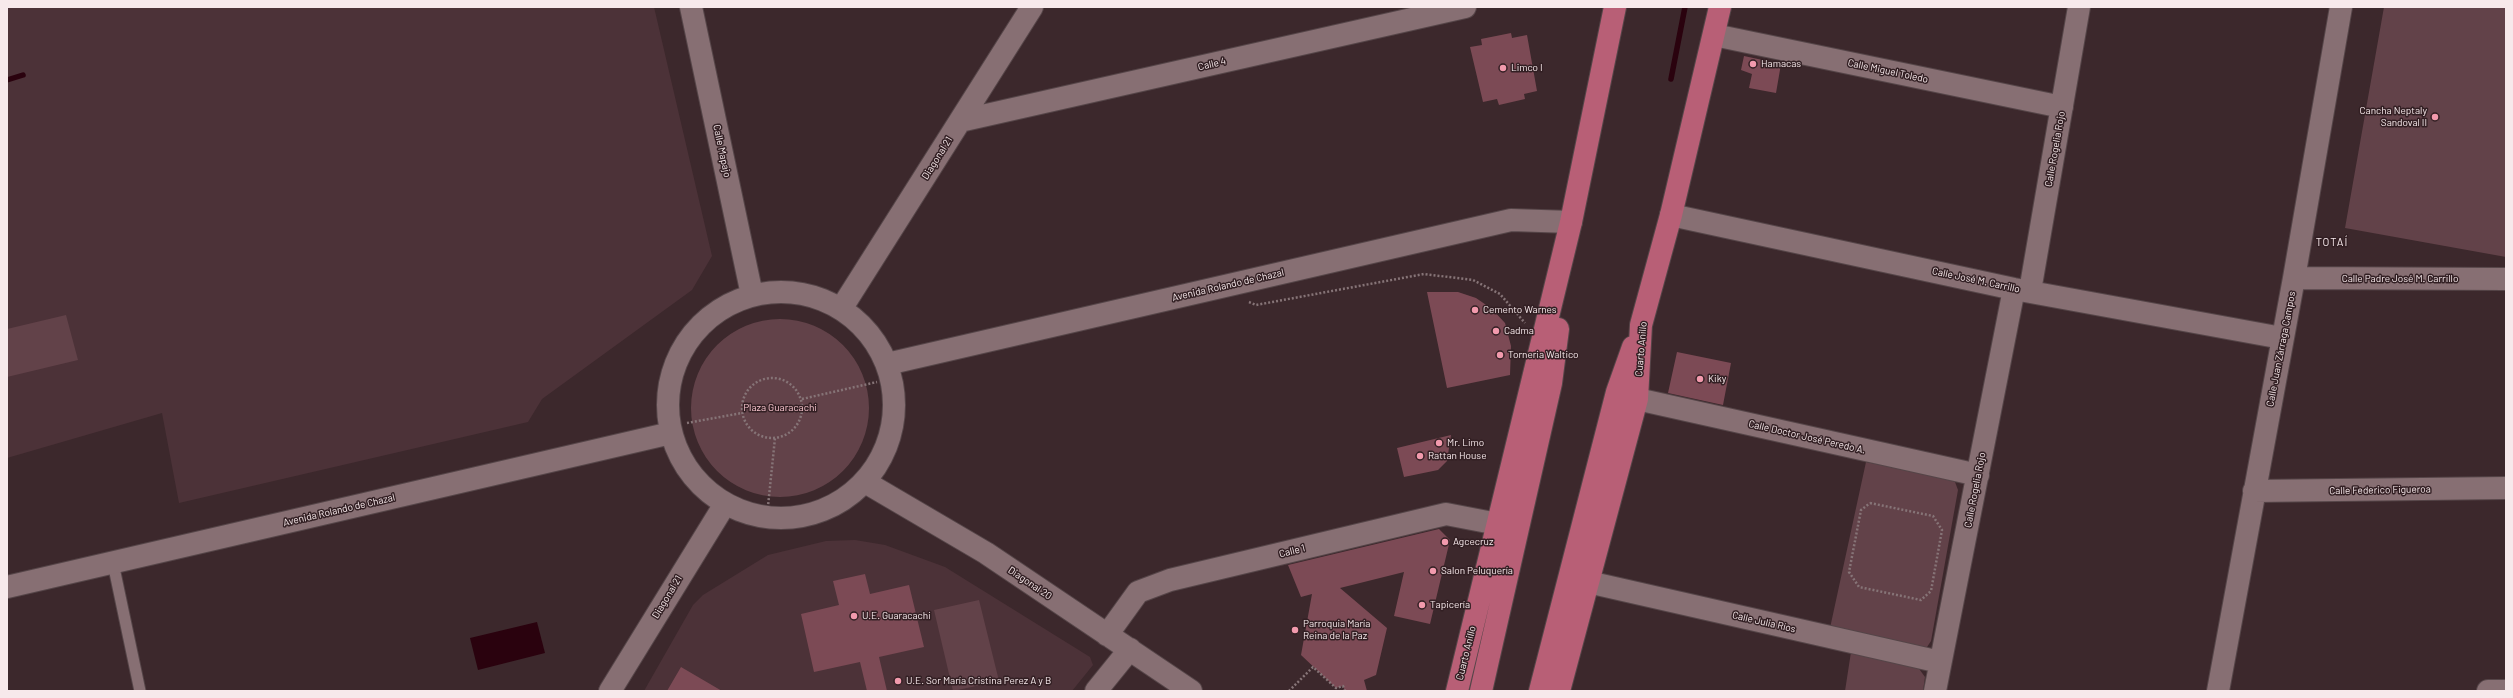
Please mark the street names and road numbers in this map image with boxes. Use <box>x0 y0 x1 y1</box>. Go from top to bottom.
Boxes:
street label: Calle 4 <box>1197 55 1227 73</box>
street label: Calle Miguel Toledo <box>1847 57 1929 85</box>
street label: Calle Rogelia Rojo <box>2042 110 2068 188</box>
street label: Calle Mapajo <box>711 123 733 179</box>
street label: Diagonal 21 <box>919 134 955 182</box>
street label: Calle José M. Carrillo <box>1931 265 2021 295</box>
street label: Avenida Rolando de Chazal <box>1171 266 1285 304</box>
street label: Calle Padre José M. Carrillo <box>2342 273 2458 285</box>
street label: Calle Juan Zárraga Campos <box>2264 290 2298 408</box>
street label: Cuarto Anillo <box>1633 321 1649 377</box>
street label: Calle Doctor José Peredo A. <box>1747 418 1867 456</box>
street label: Calle Rogelia Rojo <box>1962 451 1988 529</box>
street label: Calle Federico Figueroa <box>2329 483 2431 497</box>
street label: Avenida Rolando de Chazal <box>282 491 396 529</box>
street label: Calle 1 <box>1278 542 1306 560</box>
street label: Diagonal 20 <box>1006 564 1054 602</box>
street label: Diagonal 21 <box>649 573 685 621</box>
street label: Calle Julia Ríos <box>1731 609 1797 635</box>
street label: Cuarto Anillo <box>1453 625 1479 681</box>

